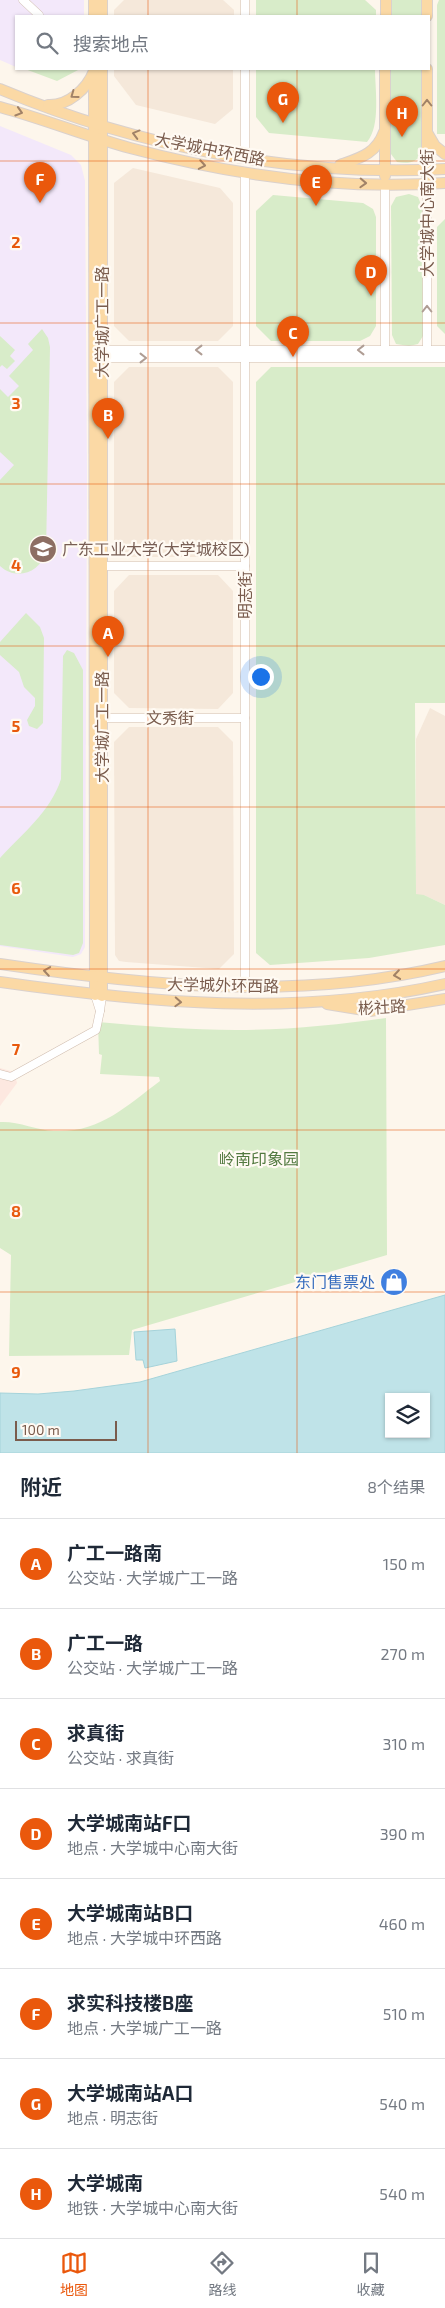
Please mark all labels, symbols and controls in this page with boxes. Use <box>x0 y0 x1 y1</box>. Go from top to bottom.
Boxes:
search box <box>15 15 430 70</box>
icon: search <box>33 29 61 57</box>
text: 搜索地点 <box>73 32 149 55</box>
pin: G <box>267 82 299 123</box>
one-way arrow <box>71 90 80 98</box>
pin: H <box>386 96 418 137</box>
one-way arrow <box>422 99 432 107</box>
one-way arrow <box>14 107 22 117</box>
street label: 大学城中环西路 <box>153 128 267 169</box>
one-way arrow <box>133 130 141 140</box>
street label: 大学城中心南大街 <box>417 149 436 277</box>
one-way arrow <box>198 159 206 169</box>
pin: F <box>24 162 56 203</box>
pin: E <box>300 165 332 206</box>
one-way arrow <box>360 178 368 189</box>
text: 2 <box>11 232 21 251</box>
pin: D <box>355 255 387 296</box>
street label: 大学城广工一路 <box>92 266 111 378</box>
one-way arrow <box>422 305 432 312</box>
pin: C <box>277 316 309 357</box>
one-way arrow <box>195 345 202 355</box>
one-way arrow <box>357 345 365 355</box>
one-way arrow <box>140 353 147 363</box>
text: 3 <box>11 393 21 412</box>
pin: B <box>92 398 124 439</box>
school or university icon: 广东工业大学(大学城校区) <box>28 534 58 564</box>
place label: 广东工业大学(大学城校区) <box>62 539 250 558</box>
text: 4 <box>11 555 21 574</box>
street label: 明志街 <box>235 571 254 619</box>
pin: A <box>92 616 124 657</box>
your location <box>248 664 274 690</box>
street label: 大学城广工一路 <box>92 671 111 783</box>
street label: 文秀街 <box>146 708 194 727</box>
text: 5 <box>12 716 21 735</box>
text: 6 <box>11 878 21 897</box>
one-way arrow <box>43 966 51 977</box>
one-way arrow <box>393 969 401 980</box>
street label: 大学城外环西路 <box>167 974 279 995</box>
street label: 彬社路 <box>358 996 406 1017</box>
one-way arrow <box>174 997 182 1008</box>
text: 7 <box>12 1039 21 1058</box>
park label: 岭南印象园 <box>219 1149 299 1168</box>
text: 8 <box>11 1201 21 1220</box>
shop icon: 东门售票处 <box>379 1267 409 1297</box>
place label: 东门售票处 <box>295 1272 375 1291</box>
text: 9 <box>11 1362 21 1381</box>
map controls <box>385 1393 430 1438</box>
button: layers <box>385 1393 430 1438</box>
scale bar <box>15 1418 118 1441</box>
text: 100 m <box>22 1421 60 1438</box>
text: 附近 <box>20 1474 62 1499</box>
text: 8个结果 <box>367 1477 425 1496</box>
text: 广工一路南 <box>67 1541 162 1564</box>
text: A <box>31 1554 41 1573</box>
text: 150 m <box>383 1554 425 1573</box>
text: 公交站 · 大学城广工一路 <box>67 1568 238 1587</box>
text: 广工一路 <box>67 1631 143 1654</box>
text: B <box>31 1644 41 1663</box>
text: 270 m <box>381 1644 425 1663</box>
text: 公交站 · 大学城广工一路 <box>67 1658 238 1677</box>
text: 求真街 <box>67 1721 124 1744</box>
text: C <box>31 1734 41 1753</box>
text: 310 m <box>383 1734 425 1753</box>
text: 公交站 · 求真街 <box>67 1748 174 1767</box>
text: 大学城南站F口 <box>67 1811 192 1834</box>
text: D <box>31 1824 41 1843</box>
text: 390 m <box>380 1824 425 1843</box>
text: 地点 · 大学城中心南大街 <box>67 1838 238 1857</box>
text: 大学城南站B口 <box>67 1901 193 1924</box>
text: E <box>31 1914 41 1933</box>
text: 460 m <box>379 1914 425 1933</box>
text: 地点 · 大学城中环西路 <box>67 1928 222 1947</box>
text: 求实科技楼B座 <box>67 1991 193 2014</box>
text: F <box>32 2004 40 2023</box>
text: 510 m <box>383 2004 425 2023</box>
text: 地点 · 大学城广工一路 <box>67 2018 222 2037</box>
text: 大学城南站A口 <box>67 2081 193 2104</box>
text: G <box>31 2094 41 2113</box>
text: 540 m <box>379 2094 425 2113</box>
text: 地点 · 明志街 <box>67 2108 158 2127</box>
text: 大学城南 <box>67 2171 143 2194</box>
text: H <box>30 2184 42 2203</box>
text: 540 m <box>379 2184 425 2203</box>
text: 地铁 · 大学城中心南大街 <box>67 2198 238 2217</box>
tab: 地图 <box>60 2249 88 2299</box>
tab: 路线 <box>208 2249 236 2299</box>
tab: 收藏 <box>357 2249 385 2299</box>

